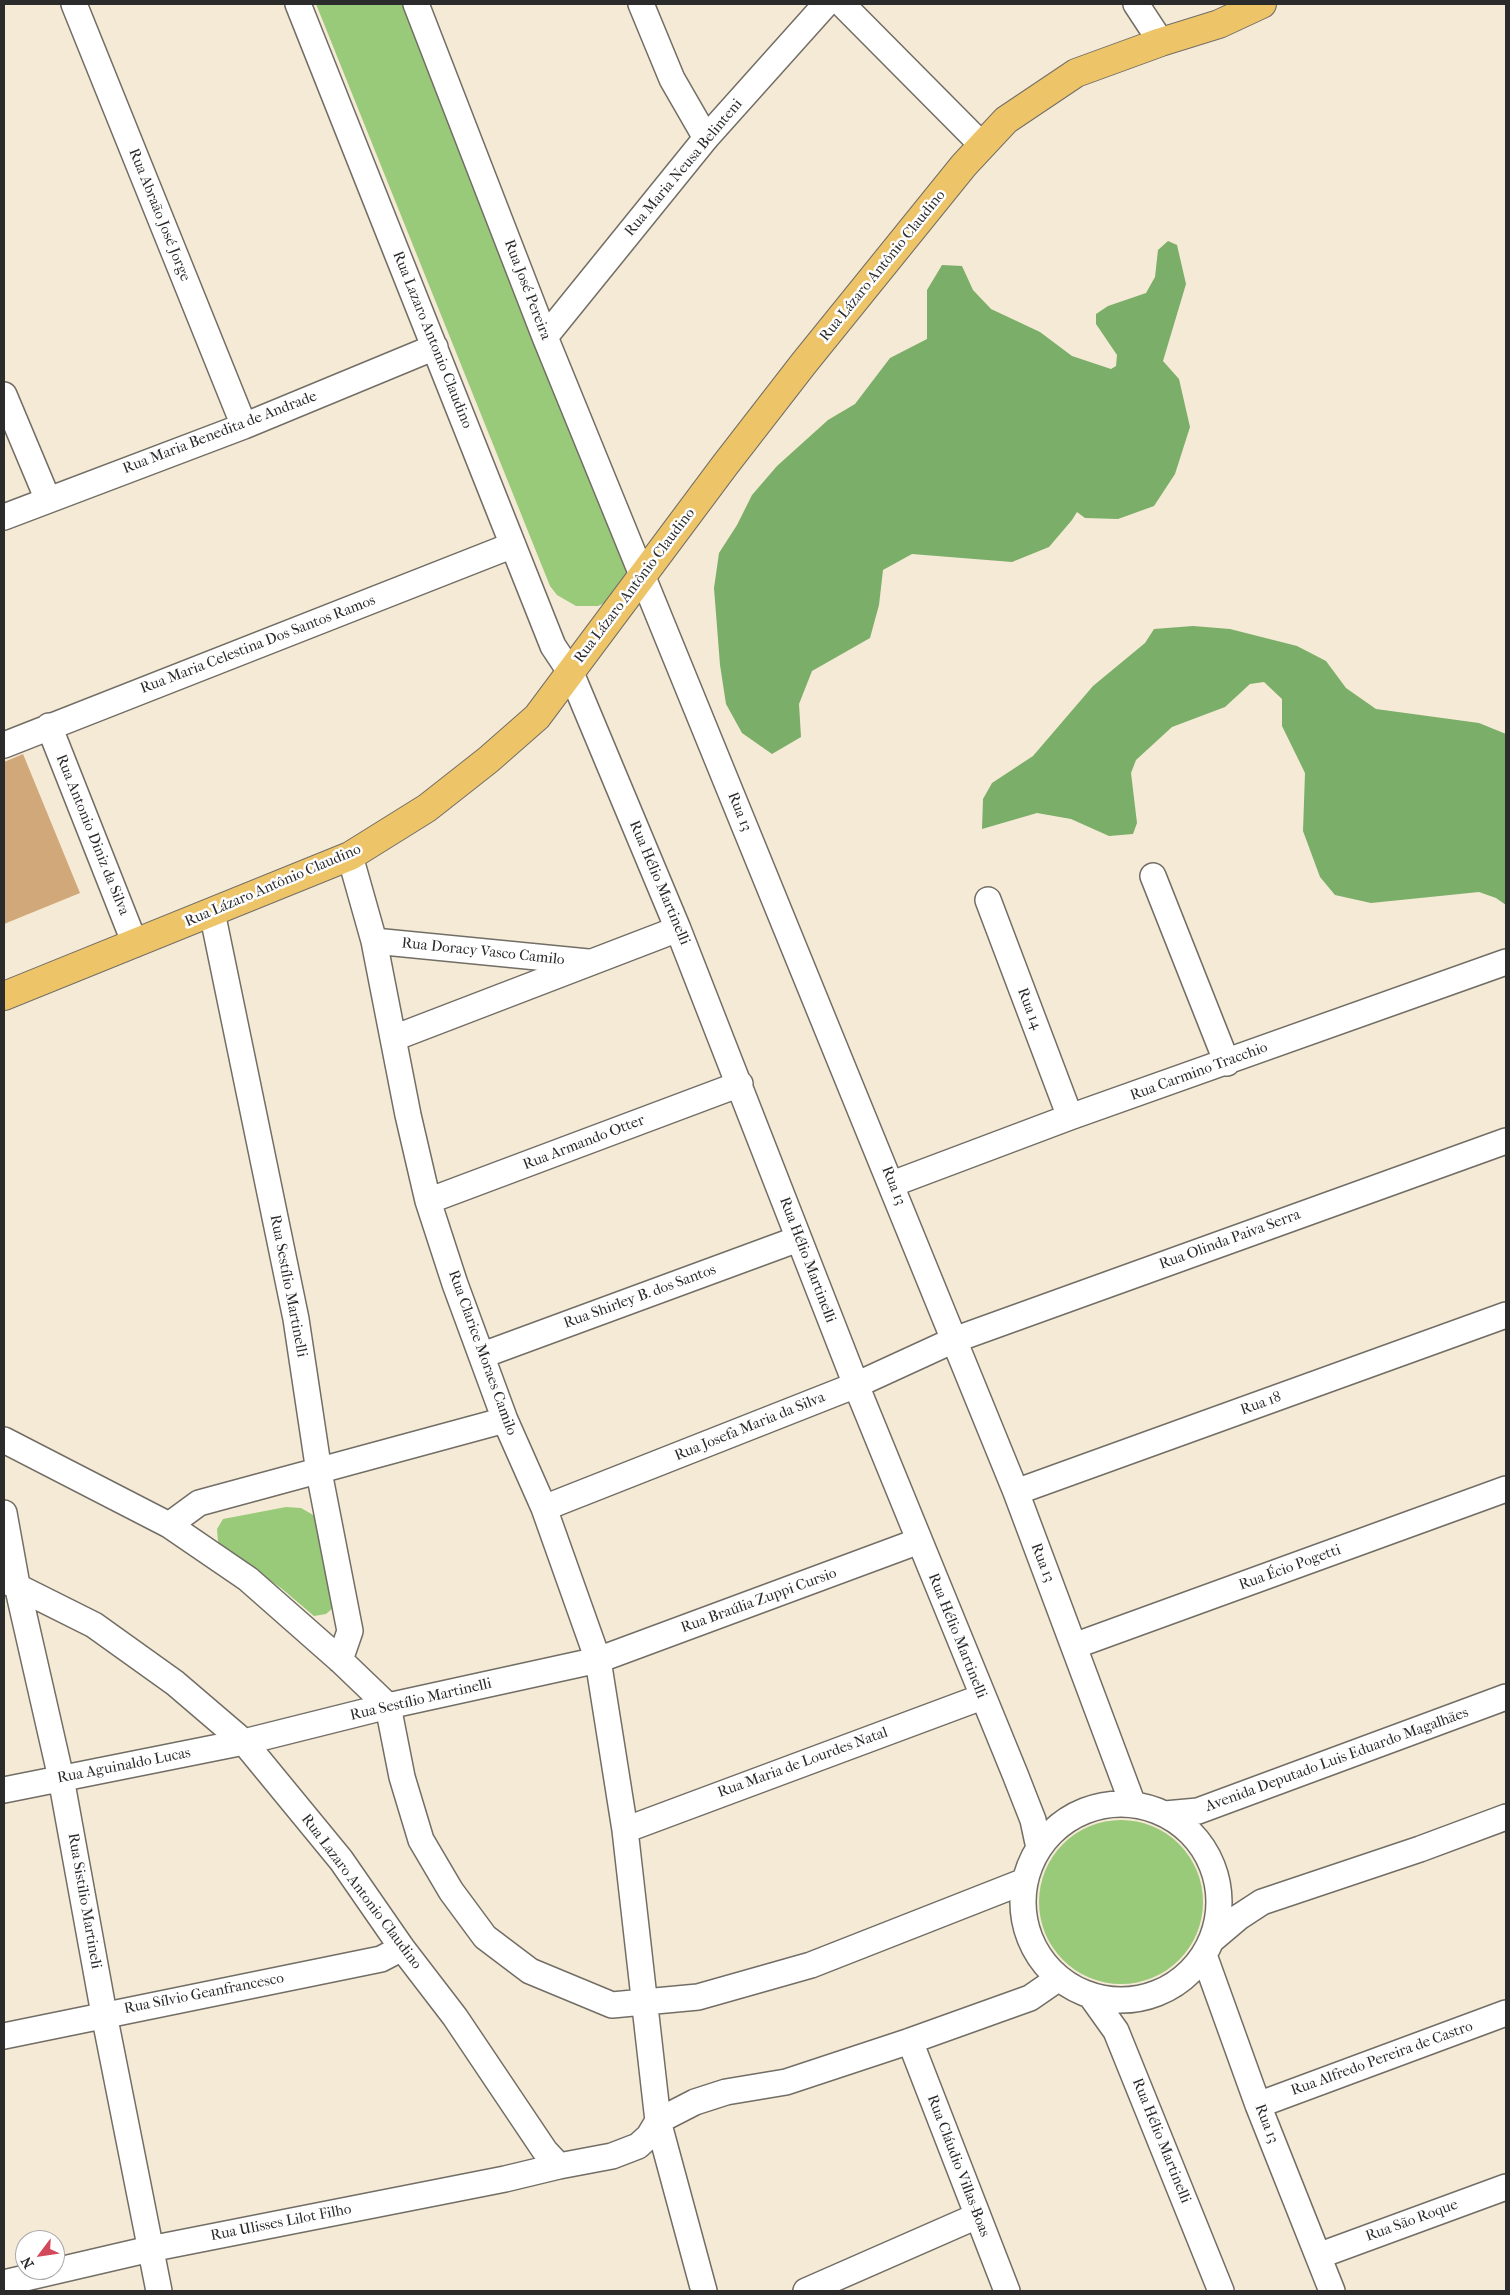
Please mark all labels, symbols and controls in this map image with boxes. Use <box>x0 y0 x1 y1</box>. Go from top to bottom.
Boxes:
street label: Rua Maria Neusa Belinteni <box>621 96 747 240</box>
street label: Rua Abraão José Jorge <box>124 146 194 284</box>
street label: Rua Lázaro Antônio Claudino <box>816 187 950 345</box>
street label: Rua José Pereira <box>500 237 554 343</box>
street label: Rua Lazaro Antonio Claudino <box>388 249 476 431</box>
street label: Rua Maria Benedita de Andrade <box>120 388 320 478</box>
street label: Rua Lázaro Antônio Claudino <box>571 505 699 667</box>
street label: Rua Maria Celestina Dos Santos Ramos <box>138 592 378 698</box>
street label: Rua Antonio Diniz da Silva <box>51 752 133 918</box>
street label: Rua 13 <box>723 790 755 834</box>
street label: Rua Hélio Martinelli <box>625 818 693 948</box>
street label: Rua Lázaro Antônio Claudino <box>182 841 364 931</box>
street label: Rua Doracy Vasco Camilo <box>401 934 565 970</box>
street label: Rua 14 <box>1013 985 1045 1033</box>
street label: Rua Carmino Tracchio <box>1128 1039 1270 1105</box>
street label: Rua Armando Otter <box>521 1112 647 1174</box>
street label: Rua 13 <box>877 1164 909 1208</box>
street label: Rua Hélio Martinelli <box>775 1195 839 1325</box>
street label: Rua Olinda Paiva Serra <box>1157 1206 1303 1274</box>
street label: Rua Sestílio Martinelli <box>265 1213 311 1359</box>
street label: Rua Shirley B. dos Santos <box>561 1261 719 1333</box>
street label: Rua Clarice Moraes Camilo <box>444 1268 520 1438</box>
street label: Rua 18 <box>1238 1388 1284 1420</box>
street label: Rua Josefa Maria da Silva <box>672 1389 828 1465</box>
street label: Rua 13 <box>1026 1541 1058 1585</box>
street label: Rua Écio Pogetti <box>1237 1541 1343 1595</box>
street label: Rua Braúlia Zuppi Cursio <box>679 1564 839 1638</box>
street label: Rua Hélio Martinelli <box>924 1571 990 1701</box>
street label: Rua Sestílio Martinelli <box>348 1675 494 1725</box>
street label: Avenida Deputado Luis Eduardo Magalhães <box>1203 1704 1471 1816</box>
street label: Rua Maria de Lourdes Natal <box>715 1724 891 1802</box>
street label: Rua Aguinaldo Lucas <box>56 1744 192 1788</box>
street label: Rua Lazaro Antonio Claudino <box>297 1811 425 1973</box>
street label: Rua Sistilio Martineli <box>63 1832 105 1970</box>
street label: Rua Sílvio Geanfrancesco <box>123 1970 285 2018</box>
street label: Rua Alfredo Pereira de Castro <box>1289 2018 1475 2100</box>
street label: Rua Hélio Martinelli <box>1128 2076 1194 2206</box>
street label: Rua Cláudio Villas-Boas <box>923 2092 993 2240</box>
street label: Rua 13 <box>1250 2102 1282 2146</box>
street label: Rua São Roque <box>1363 2196 1461 2246</box>
street label: Rua Ulisses Lilot Filho <box>209 2201 353 2245</box>
north arrow <box>15 2230 65 2280</box>
text: N <box>18 2254 38 2271</box>

